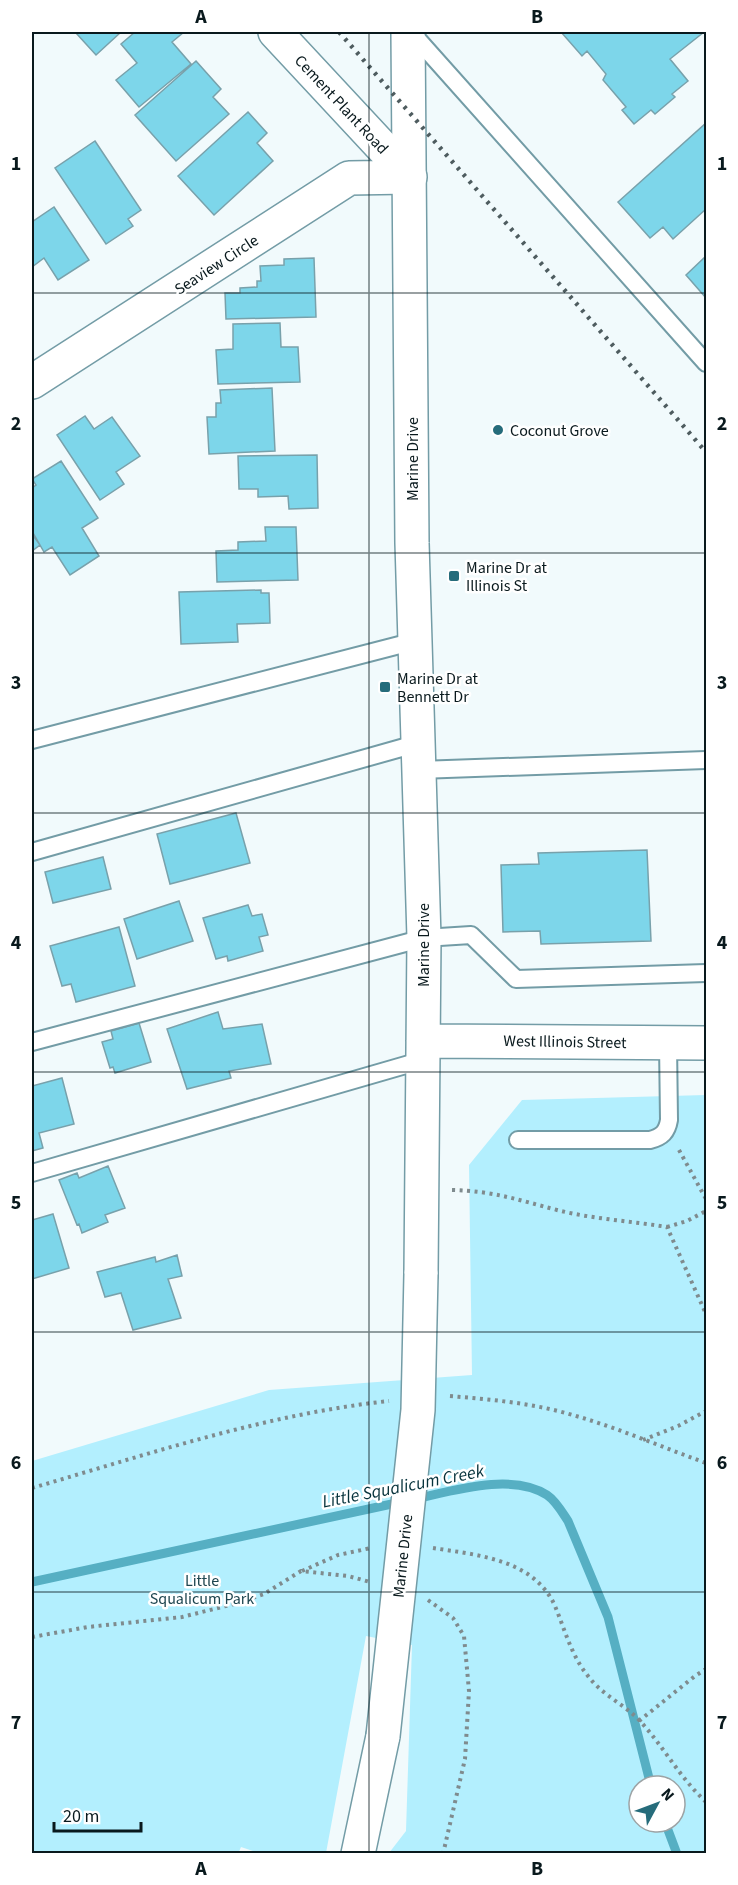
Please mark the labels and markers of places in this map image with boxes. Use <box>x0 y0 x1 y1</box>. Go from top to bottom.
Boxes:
place label: Coconut Grove <box>510 420 609 442</box>
marker: Coconut Grove <box>491 423 505 437</box>
place label: Marine Dr at Illinois St <box>466 557 548 597</box>
marker: Marine Dr at Illinois St <box>447 569 461 583</box>
place label: Marine Dr at Bennett Dr <box>397 668 479 708</box>
marker: Marine Dr at Bennett Dr <box>378 680 392 694</box>

